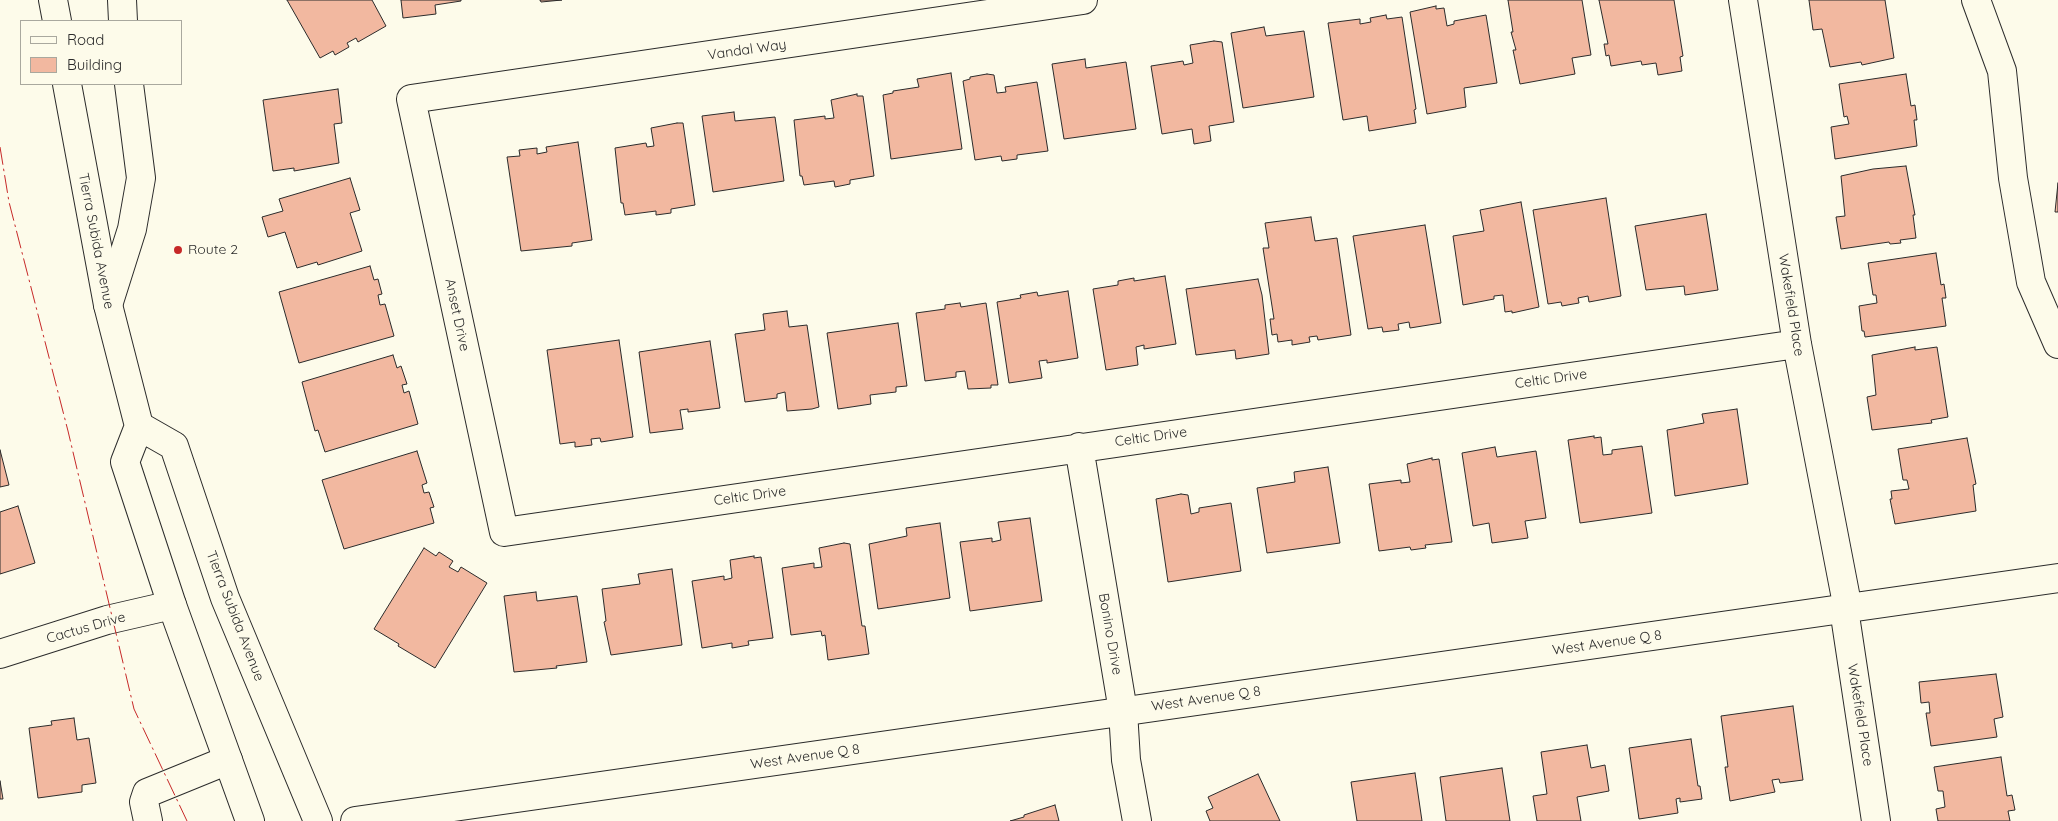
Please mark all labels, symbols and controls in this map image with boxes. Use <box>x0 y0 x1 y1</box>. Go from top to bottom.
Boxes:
legend <box>20 20 182 85</box>
text: Road <box>67 30 104 49</box>
street label: Vandal Way <box>706 36 788 64</box>
text: Building <box>67 55 122 74</box>
street label: Tierra Subida Avenue <box>75 172 117 310</box>
place label: Route 2 <box>188 242 238 258</box>
marker: Route 2 <box>172 244 184 256</box>
street label: Wakefield Place <box>1775 253 1807 357</box>
street label: Anset Drive <box>441 277 473 353</box>
street label: Celtic Drive <box>1514 366 1588 392</box>
street label: Celtic Drive <box>1114 424 1188 450</box>
street label: Celtic Drive <box>713 483 787 509</box>
street label: Tierra Subida Avenue <box>202 548 268 684</box>
street label: Bonino Drive <box>1095 592 1125 676</box>
street label: Cactus Drive <box>44 609 128 647</box>
street label: West Avenue Q 8 <box>1551 627 1663 659</box>
street label: Wakefield Place <box>1844 663 1876 767</box>
street label: West Avenue Q 8 <box>1150 683 1262 715</box>
street label: West Avenue Q 8 <box>749 741 861 773</box>

